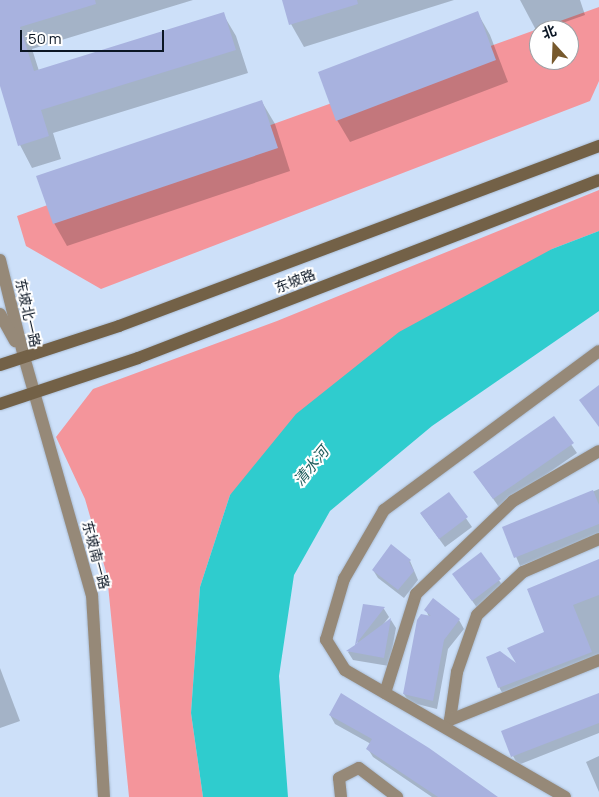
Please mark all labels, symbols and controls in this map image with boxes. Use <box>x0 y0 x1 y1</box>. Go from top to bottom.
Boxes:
scale bar <box>22 20 166 52</box>
north arrow <box>529 20 579 70</box>
text: 北 <box>539 20 559 43</box>
text: 50 m <box>28 28 62 49</box>
street label: 东坡路 <box>272 266 318 296</box>
street label: 东坡北一路 <box>12 277 44 349</box>
water label: 清水河 <box>290 443 332 489</box>
street label: 东坡南一路 <box>79 519 113 591</box>

